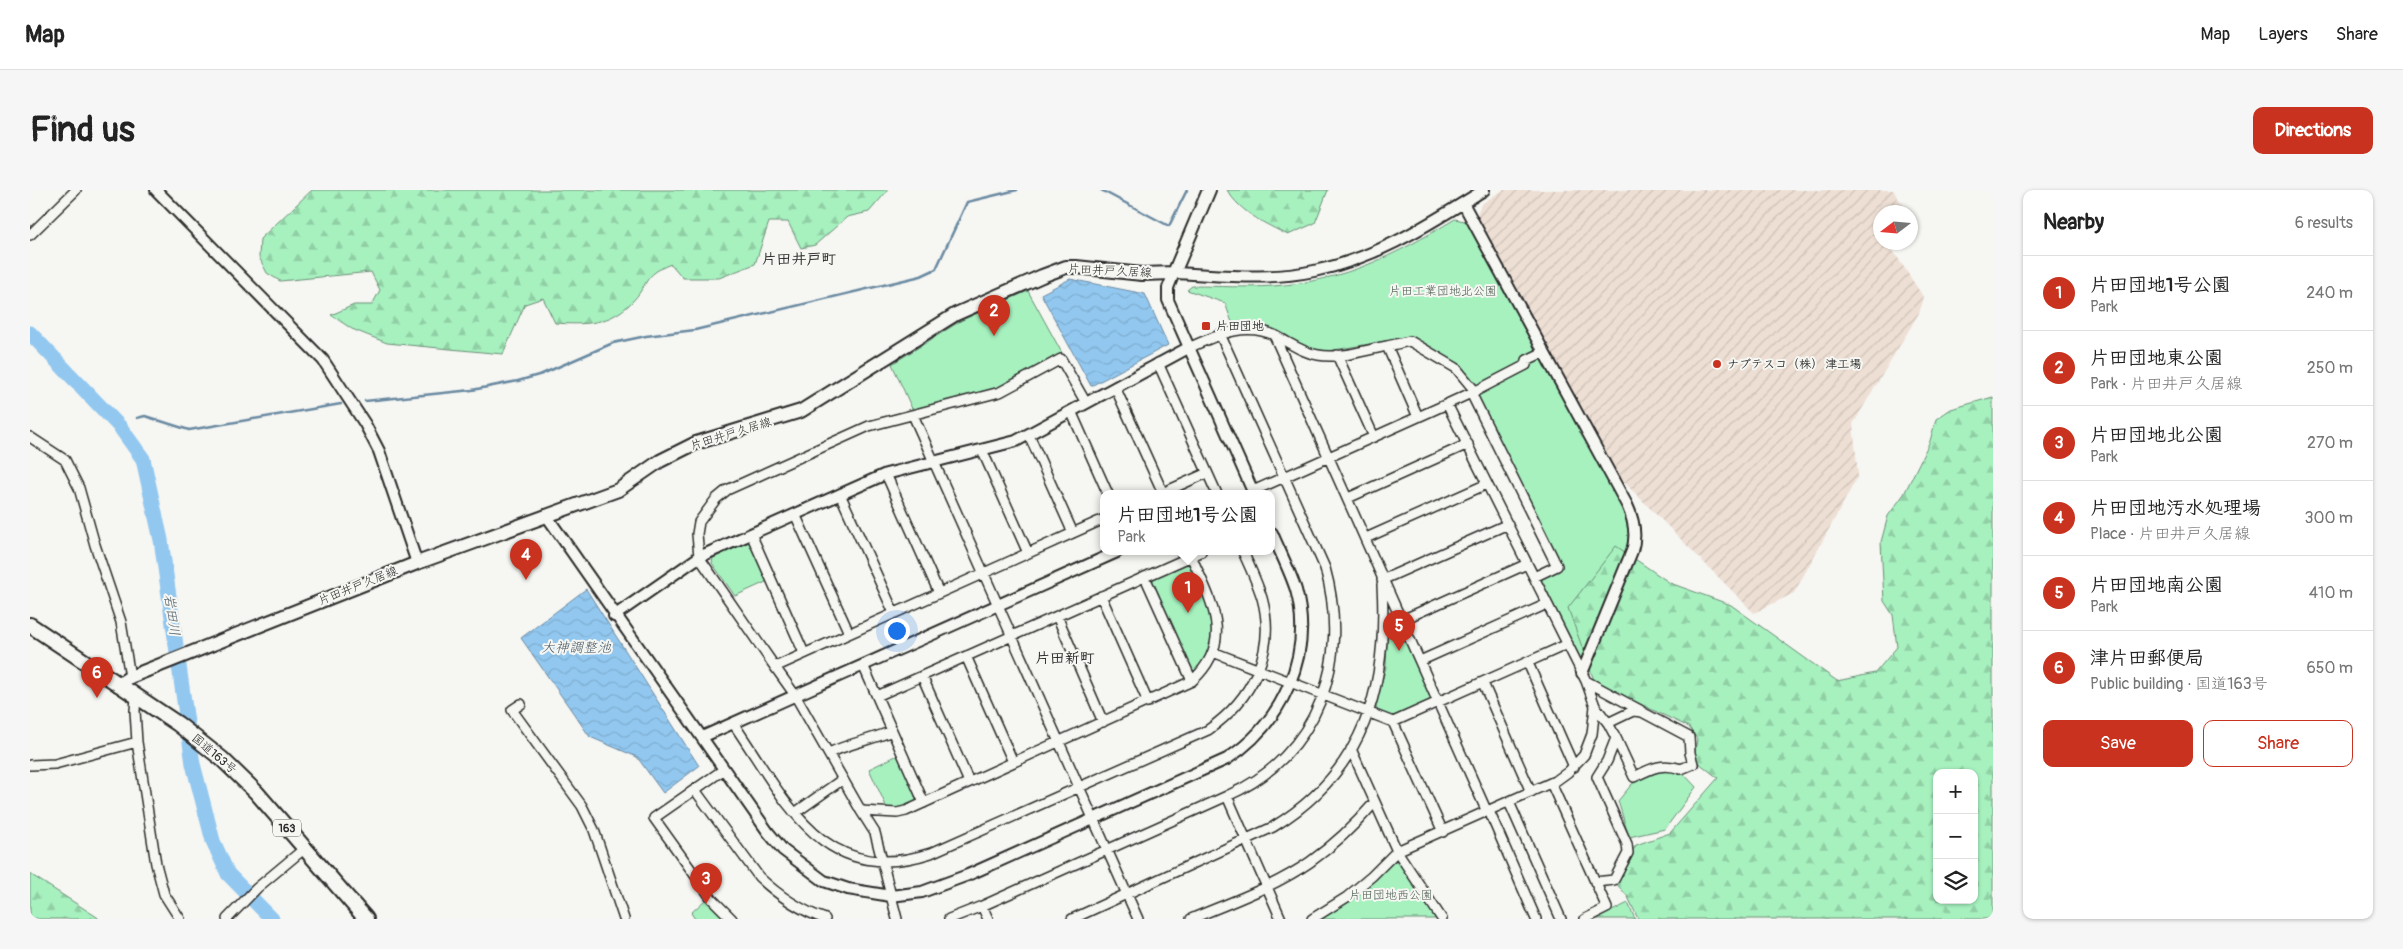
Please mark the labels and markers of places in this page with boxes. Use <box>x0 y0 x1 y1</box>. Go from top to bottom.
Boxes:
pin: 2 <box>978 295 1010 336</box>
place label: 片田団地 <box>1216 319 1264 334</box>
marker: 片田団地 <box>1200 320 1212 332</box>
place label: ナブテスコ（株） 津工場 <box>1727 357 1862 372</box>
marker: ナブテスコ（株） 津工場 <box>1711 358 1723 370</box>
pin: 4 <box>510 539 542 580</box>
pin: 1 <box>1172 572 1204 613</box>
pin: 5 <box>1383 610 1415 651</box>
pin: 6 <box>81 657 113 698</box>
pin: 3 <box>690 863 722 904</box>

